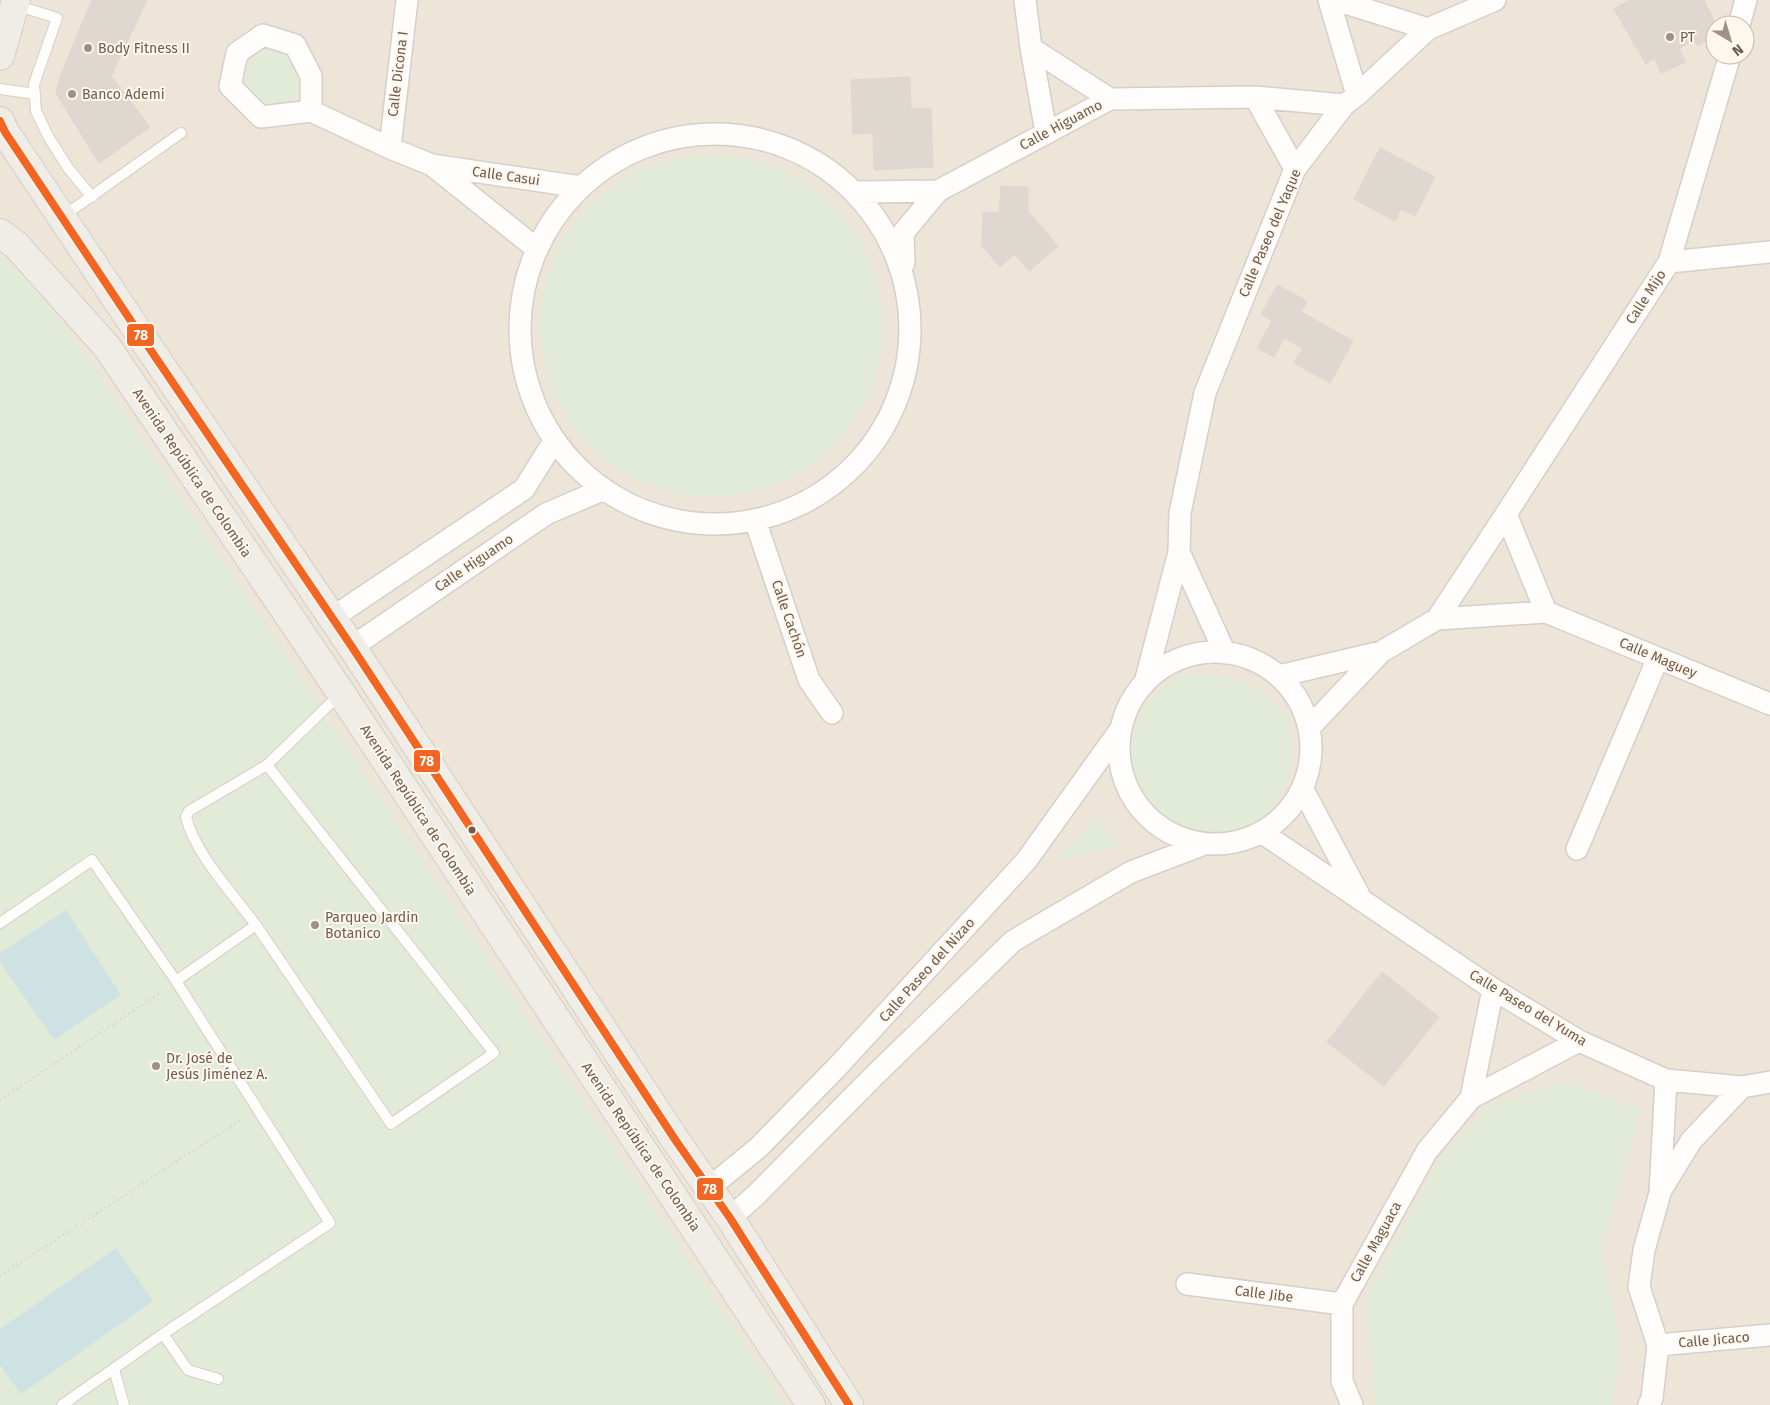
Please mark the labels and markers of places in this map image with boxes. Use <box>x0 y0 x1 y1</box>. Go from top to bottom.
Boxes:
place label: PT <box>1680 29 1696 46</box>
marker: PT <box>1664 31 1676 43</box>
place label: Body Fitness II <box>98 40 190 57</box>
marker: Body Fitness II <box>82 42 94 54</box>
place label: Banco Ademi <box>82 86 165 103</box>
marker: Banco Ademi <box>66 88 78 100</box>
unlabelled marker <box>467 825 477 835</box>
place label: Parqueo Jardin Botanico <box>325 909 418 942</box>
marker: Parqueo Jardin Botanico <box>309 919 321 931</box>
place label: Dr. José de Jesús Jiménez A. <box>166 1050 268 1083</box>
marker: Dr. José de Jesús Jiménez A. <box>150 1060 162 1072</box>

